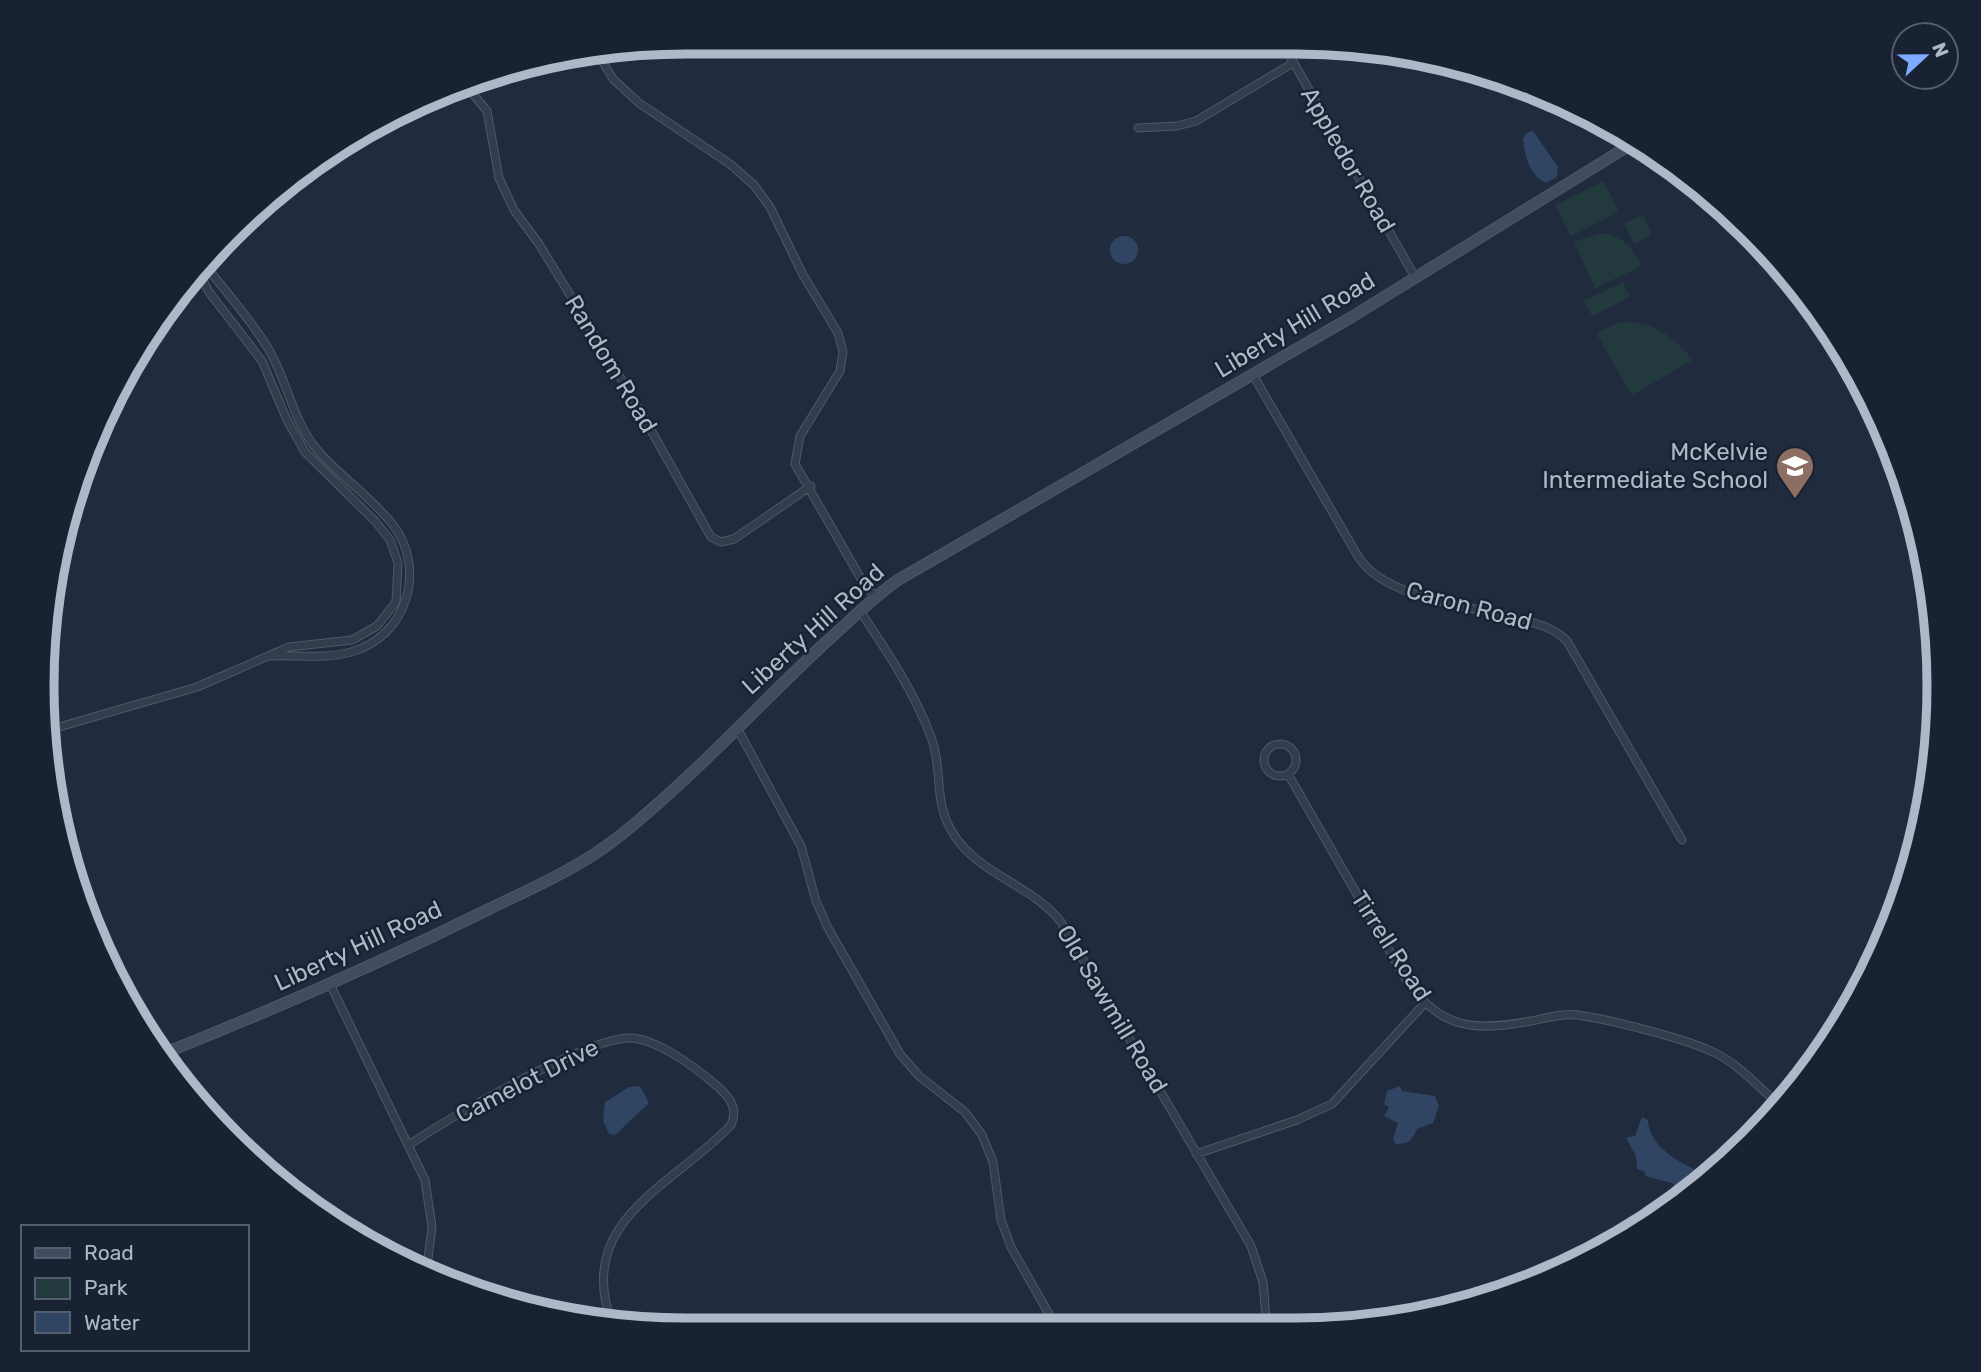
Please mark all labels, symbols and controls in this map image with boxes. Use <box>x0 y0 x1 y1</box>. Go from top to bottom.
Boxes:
north arrow <box>1890 21 1960 91</box>
text: N <box>1927 39 1954 60</box>
street label: Appledor Road <box>1295 82 1401 238</box>
street label: Liberty Hill Road <box>1210 266 1380 384</box>
street label: Random Road <box>559 290 663 438</box>
place label: McKelvie Intermediate School <box>1542 438 1768 494</box>
school or university icon: McKelvie Intermediate School <box>1774 445 1816 500</box>
street label: Liberty Hill Road <box>736 558 890 700</box>
street label: Caron Road <box>1403 576 1535 636</box>
street label: Tirrell Road <box>1345 886 1437 1006</box>
street label: Liberty Hill Road <box>270 895 446 997</box>
street label: Old Sawmill Road <box>1051 920 1173 1098</box>
street label: Camelot Drive <box>451 1033 603 1129</box>
legend <box>21 1225 248 1351</box>
text: Road <box>84 1240 134 1265</box>
text: Park <box>84 1275 128 1300</box>
text: Water <box>84 1310 140 1335</box>

